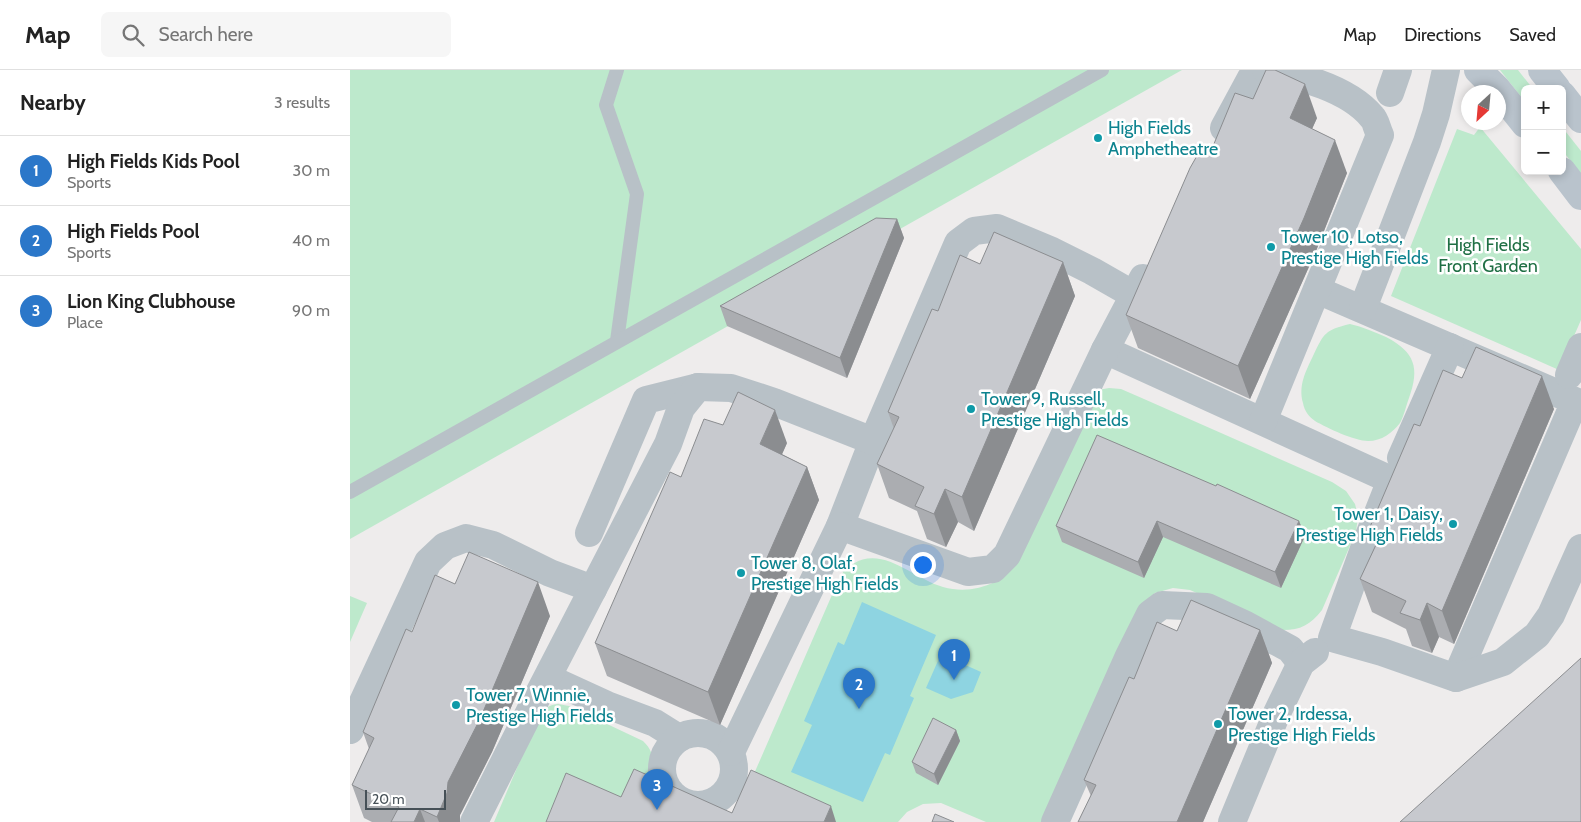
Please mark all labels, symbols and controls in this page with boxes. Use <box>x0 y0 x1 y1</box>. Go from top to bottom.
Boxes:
search box <box>101 12 451 57</box>
text: Map <box>25 20 71 49</box>
icon: search <box>119 21 147 49</box>
text: Search here <box>159 23 253 46</box>
text: Map <box>1343 24 1376 46</box>
text: Directions <box>1404 24 1481 46</box>
text: Saved <box>1509 24 1556 46</box>
north arrow <box>1461 85 1506 130</box>
map controls <box>1521 85 1566 175</box>
button: + <box>1521 85 1566 130</box>
text: Nearby <box>20 90 86 115</box>
text: 3 results <box>274 93 330 112</box>
place label: High Fields Amphetheatre <box>1108 117 1218 160</box>
button: − <box>1521 130 1566 175</box>
marker: High Fields Amphetheatre <box>1092 132 1104 144</box>
text: High Fields Kids Pool <box>67 150 240 173</box>
text: 1 <box>33 161 39 180</box>
text: 30 m <box>293 161 330 180</box>
text: Sports <box>67 173 111 192</box>
text: High Fields Pool <box>67 220 200 243</box>
place label: Tower 10, Lotso, Prestige High Fields <box>1281 226 1428 269</box>
text: 2 <box>32 231 40 250</box>
text: 40 m <box>292 231 330 250</box>
park label: High Fields Front Garden <box>1438 234 1538 277</box>
marker: Tower 10, Lotso, Prestige High Fields <box>1265 241 1277 253</box>
text: Sports <box>67 243 111 262</box>
text: Lion King Clubhouse <box>67 290 235 313</box>
text: 3 <box>32 301 40 320</box>
text: 90 m <box>292 301 330 320</box>
text: Place <box>67 313 103 332</box>
place label: Tower 9, Russell, Prestige High Fields <box>981 388 1128 431</box>
marker: Tower 9, Russell, Prestige High Fields <box>965 403 977 415</box>
place label: Tower 1, Daisy, Prestige High Fields <box>1296 503 1443 546</box>
marker: Tower 1, Daisy, Prestige High Fields <box>1447 518 1459 530</box>
place label: Tower 8, Olaf, Prestige High Fields <box>751 552 898 595</box>
your location <box>910 552 936 578</box>
marker: Tower 8, Olaf, Prestige High Fields <box>735 567 747 579</box>
pin: 1 <box>938 639 970 680</box>
pin: 2 <box>843 668 875 709</box>
place label: Tower 7, Winnie, Prestige High Fields <box>466 684 613 727</box>
marker: Tower 7, Winnie, Prestige High Fields <box>450 699 462 711</box>
place label: Tower 2, Irdessa, Prestige High Fields <box>1228 703 1375 746</box>
marker: Tower 2, Irdessa, Prestige High Fields <box>1212 718 1224 730</box>
pin: 3 <box>641 769 673 810</box>
scale bar <box>365 787 446 810</box>
text: 20 m <box>372 790 405 808</box>

